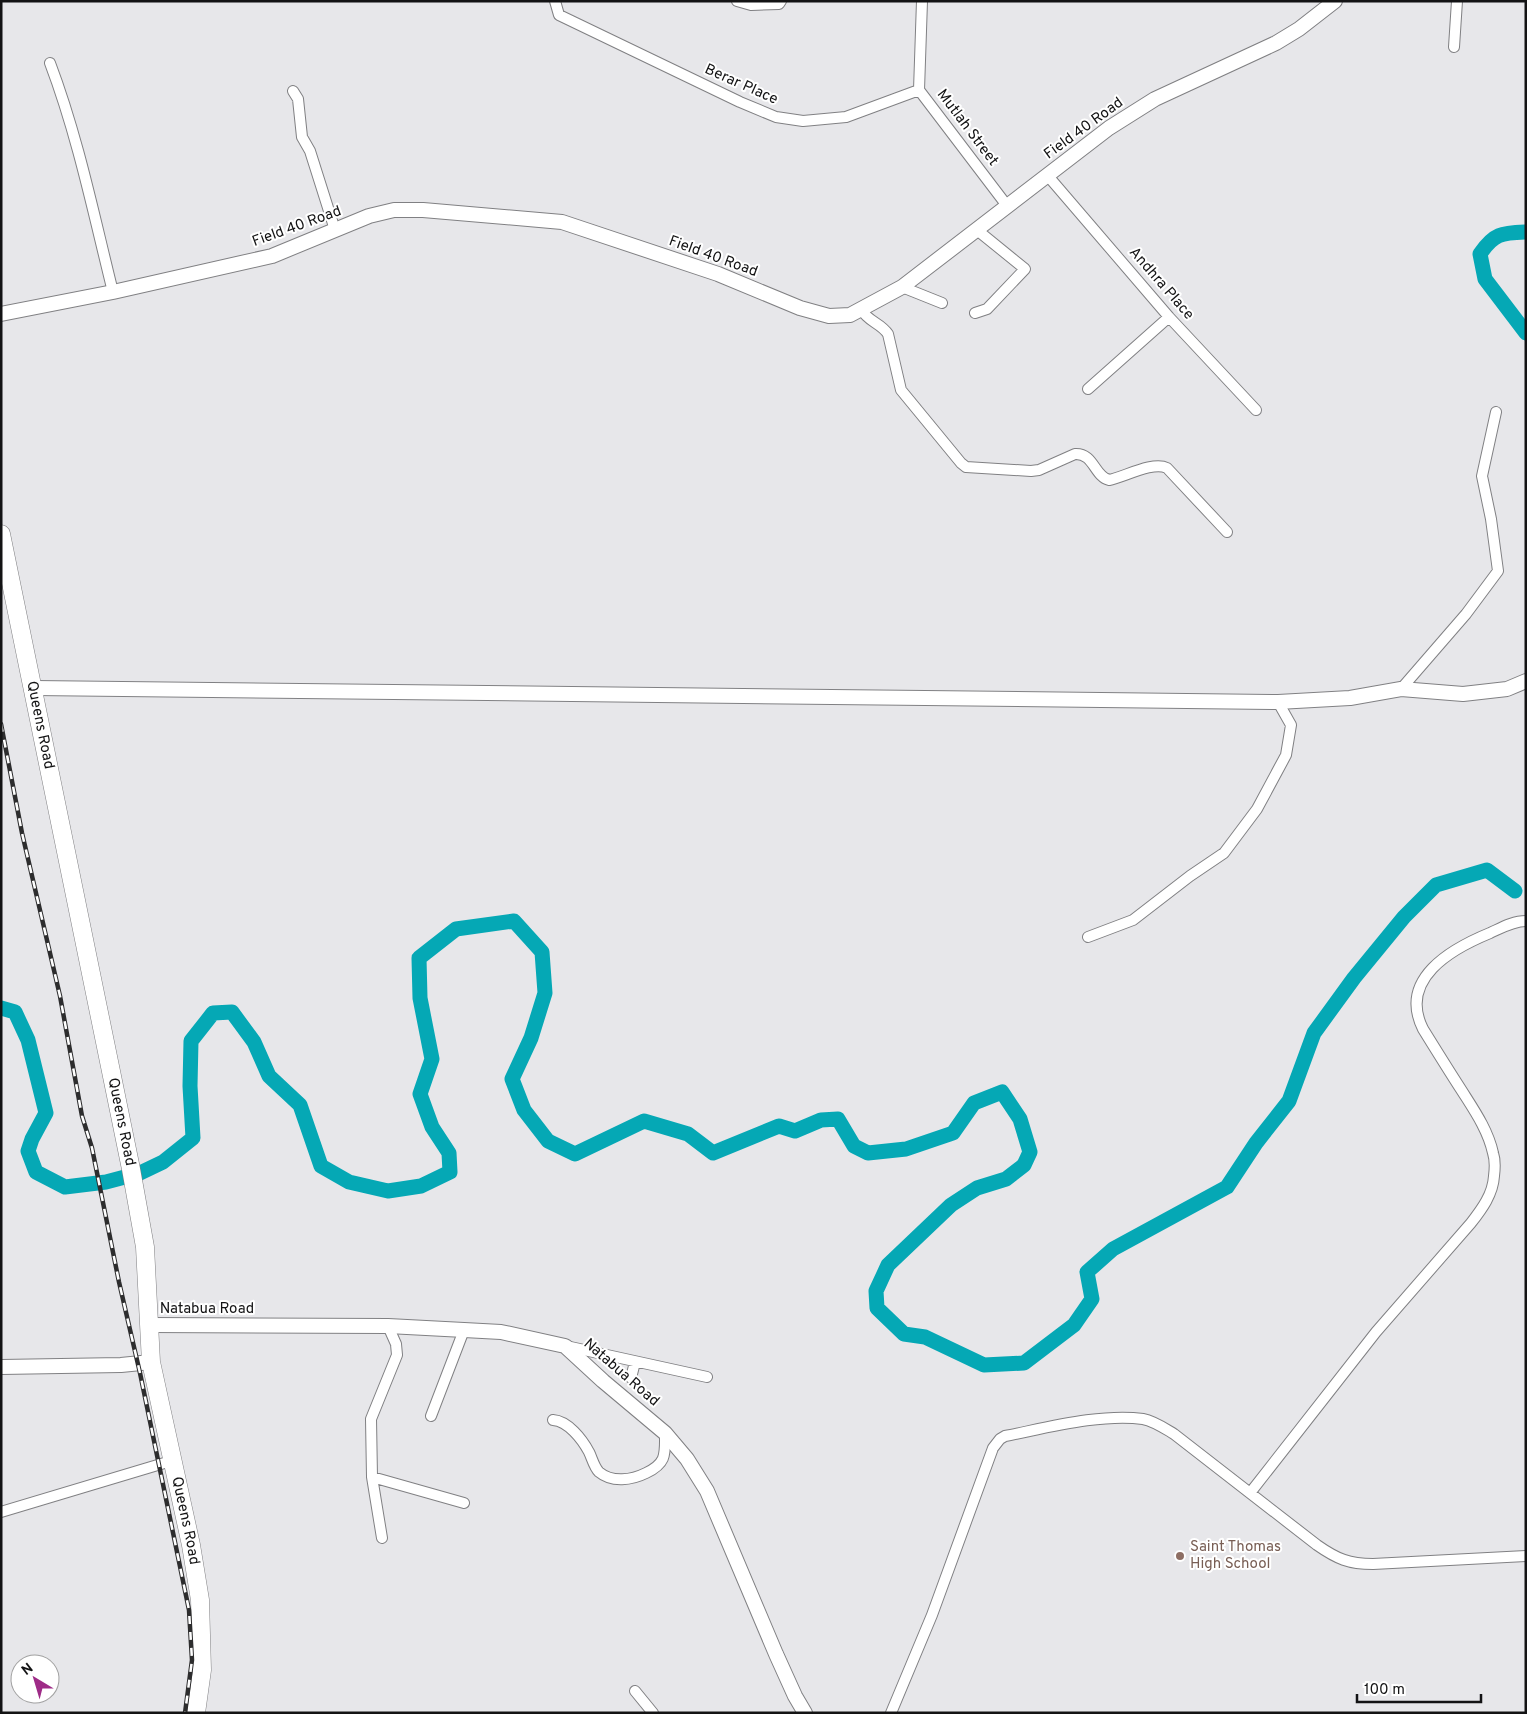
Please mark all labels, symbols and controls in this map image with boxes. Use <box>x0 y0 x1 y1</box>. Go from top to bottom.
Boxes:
street label: Berar Place <box>701 60 781 110</box>
street label: Mutlah Street <box>932 86 1002 170</box>
street label: Field 40 Road <box>1041 94 1127 164</box>
street label: Field 40 Road <box>250 202 344 252</box>
street label: Field 40 Road <box>666 232 760 282</box>
street label: Andhra Place <box>1124 244 1198 324</box>
street label: Queens Road <box>22 679 58 771</box>
street label: Queens Road <box>103 1076 140 1168</box>
street label: Natabua Road <box>160 1300 254 1319</box>
street label: Natabua Road <box>579 1335 663 1411</box>
street label: Queens Road <box>167 1475 204 1566</box>
place label: Saint Thomas High School <box>1190 1538 1281 1574</box>
marker: Saint Thomas High School <box>1174 1550 1186 1562</box>
north arrow <box>10 1654 60 1704</box>
text: N <box>19 1660 37 1680</box>
scale bar <box>1357 1672 1481 1704</box>
text: 100 m <box>1364 1681 1405 1700</box>

